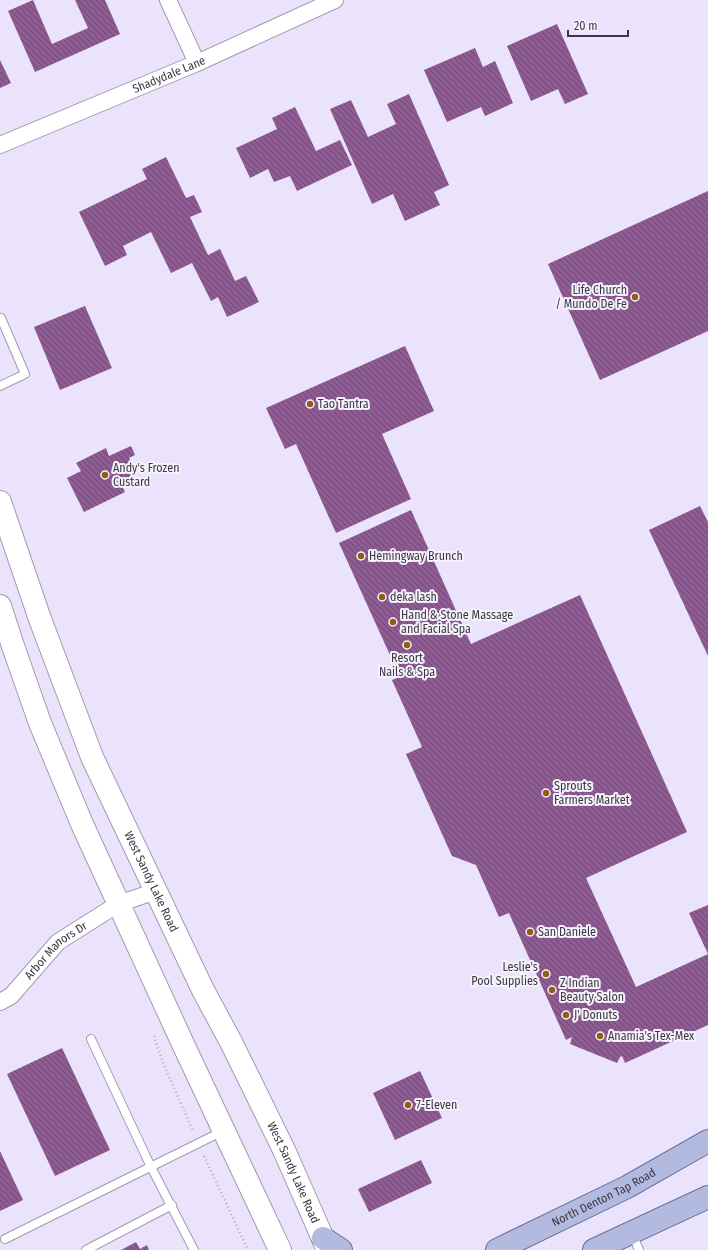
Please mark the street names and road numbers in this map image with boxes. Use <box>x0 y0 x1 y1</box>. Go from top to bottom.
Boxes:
street label: Shadydale Lane <box>131 53 208 96</box>
street label: West Sandy Lake Road <box>121 829 181 934</box>
street label: Arbor Manors Dr <box>22 918 90 982</box>
street label: West Sandy Lake Road <box>264 1120 322 1225</box>
street label: North Denton Tap Road <box>550 1165 658 1229</box>

